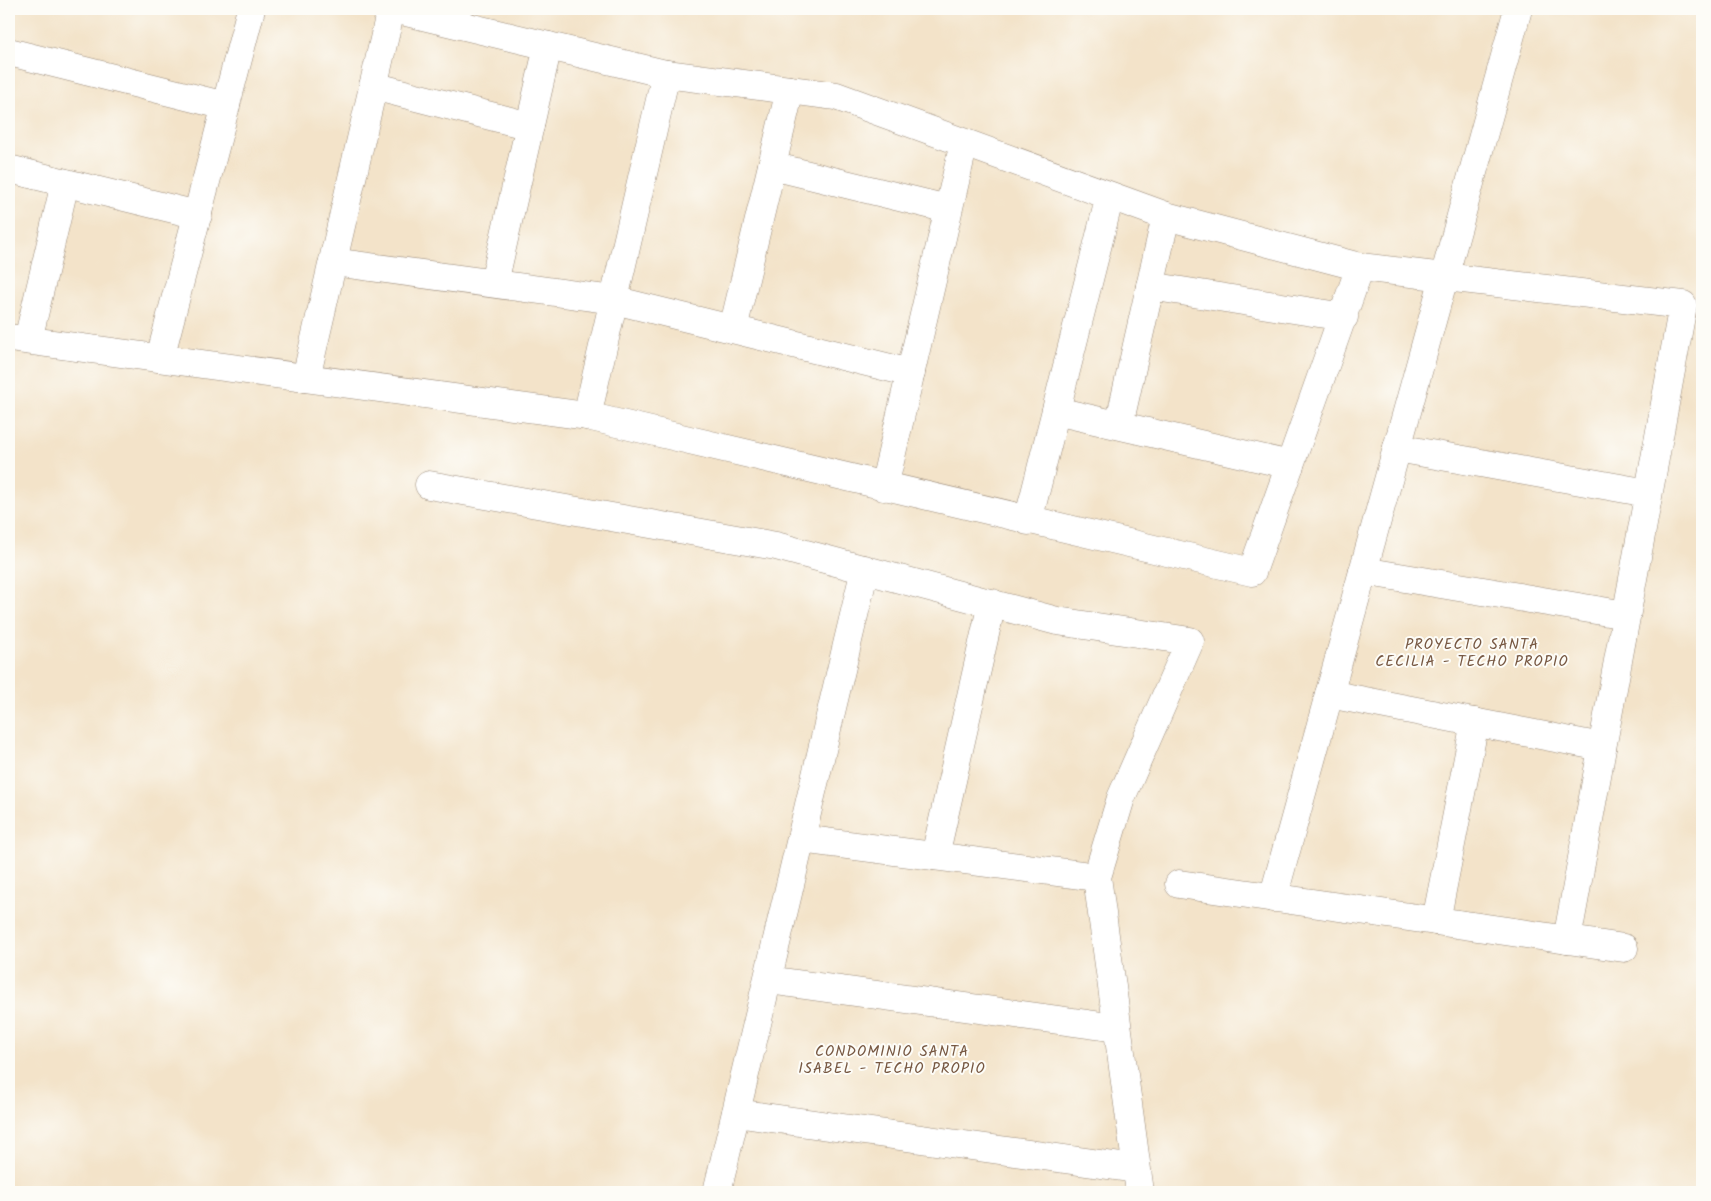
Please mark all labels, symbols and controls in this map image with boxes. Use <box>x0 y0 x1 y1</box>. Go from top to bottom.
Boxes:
district label: PROYECTO SANTA CECILIA - TECHO PROPIO <box>1375 633 1569 674</box>
district label: CONDOMINIO SANTA ISABEL - TECHO PROPIO <box>798 1040 986 1081</box>

